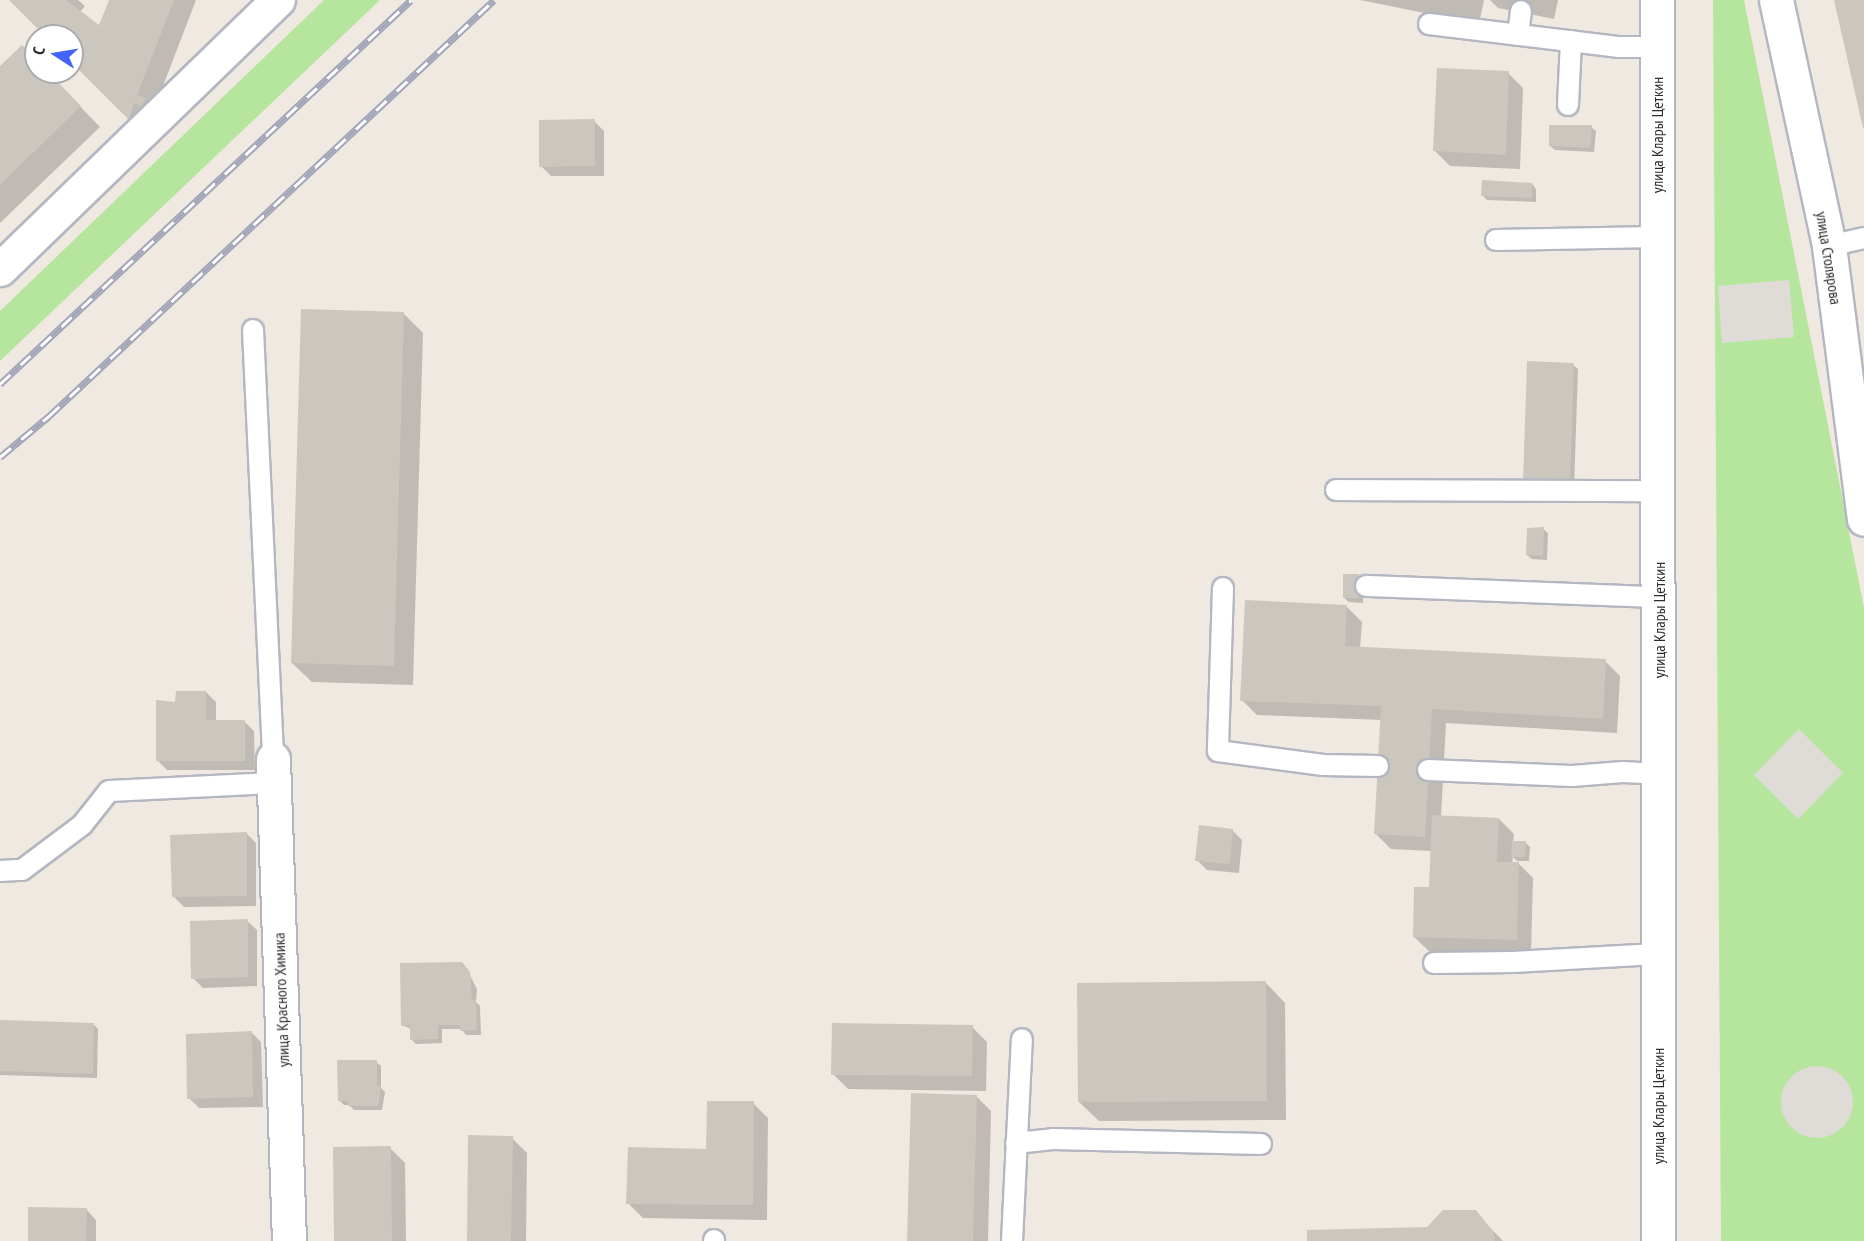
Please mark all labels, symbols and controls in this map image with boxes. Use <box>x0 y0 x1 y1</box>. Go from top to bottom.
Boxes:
north arrow <box>24 24 84 84</box>
text: С <box>28 45 49 56</box>
street label: улица Клары Цеткин <box>1647 77 1667 193</box>
street label: улица Столярова <box>1812 210 1846 306</box>
street label: улица Клары Цеткин <box>1649 562 1669 678</box>
street label: улица Красного Химика <box>269 932 293 1068</box>
street label: улица Клары Цеткин <box>1648 1048 1668 1164</box>

